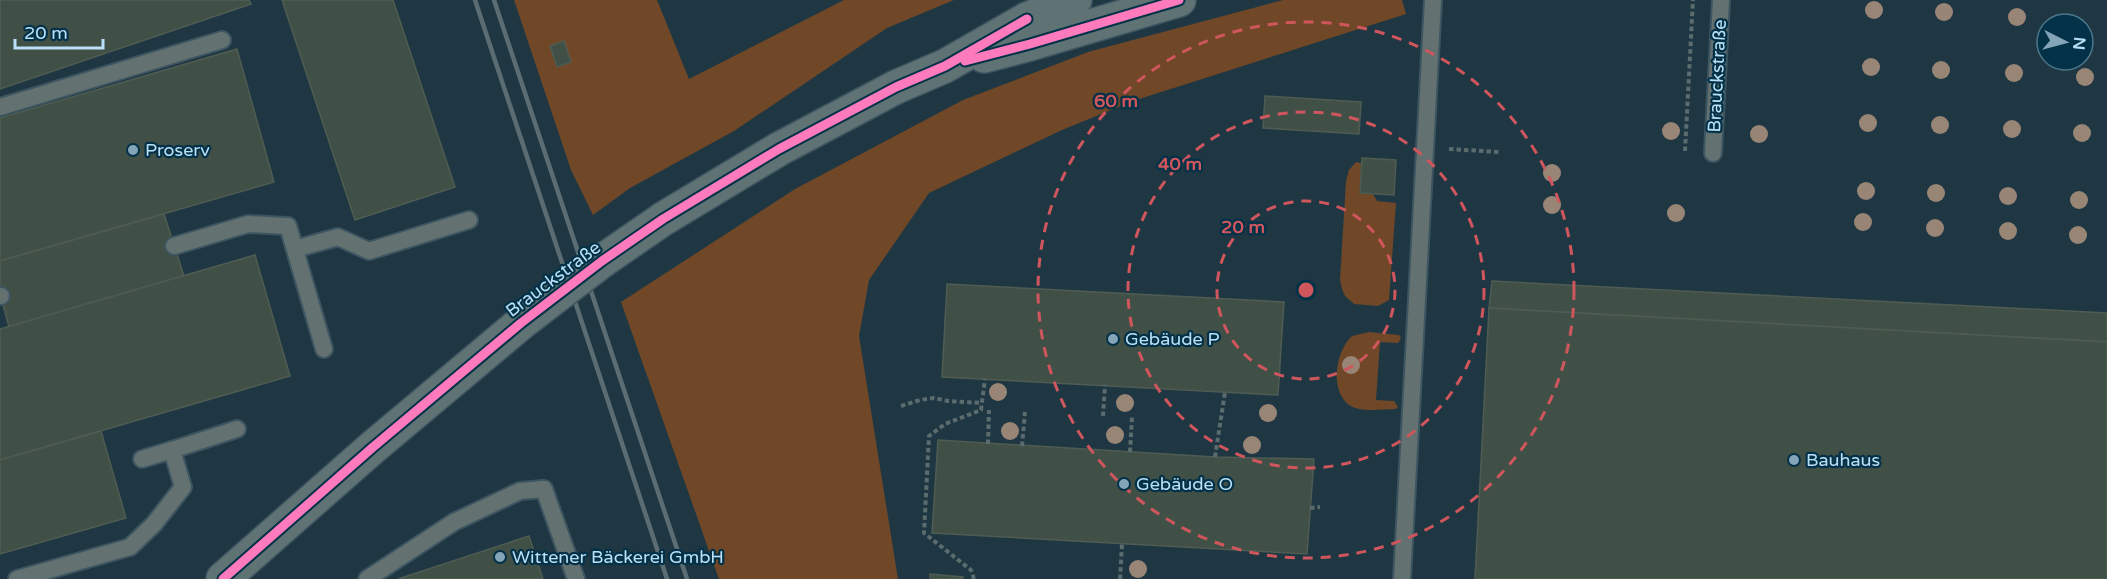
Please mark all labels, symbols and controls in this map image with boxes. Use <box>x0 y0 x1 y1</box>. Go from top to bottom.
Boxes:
scale bar <box>15 12 104 50</box>
north arrow <box>2035 12 2095 72</box>
street label: Brauckstraße <box>1703 19 1731 133</box>
text: 20 m <box>24 22 68 44</box>
text: N <box>2068 36 2090 51</box>
text: 60 m <box>1094 90 1138 112</box>
place label: Proserv <box>145 139 210 161</box>
marker: Proserv <box>126 143 140 157</box>
text: 40 m <box>1158 153 1202 175</box>
text: 20 m <box>1221 216 1265 238</box>
street label: Brauckstraße <box>501 236 605 322</box>
centre of rings <box>1296 280 1316 300</box>
place label: Gebäude P <box>1125 328 1220 350</box>
marker: Gebäude P <box>1106 332 1120 346</box>
place label: Bauhaus <box>1806 449 1880 471</box>
marker: Bauhaus <box>1787 453 1801 467</box>
place label: Gebäude O <box>1136 473 1233 495</box>
marker: Gebäude O <box>1117 477 1131 491</box>
place label: Wittener Bäckerei GmbH <box>512 546 724 568</box>
marker: Wittener Bäckerei GmbH <box>493 550 507 564</box>

